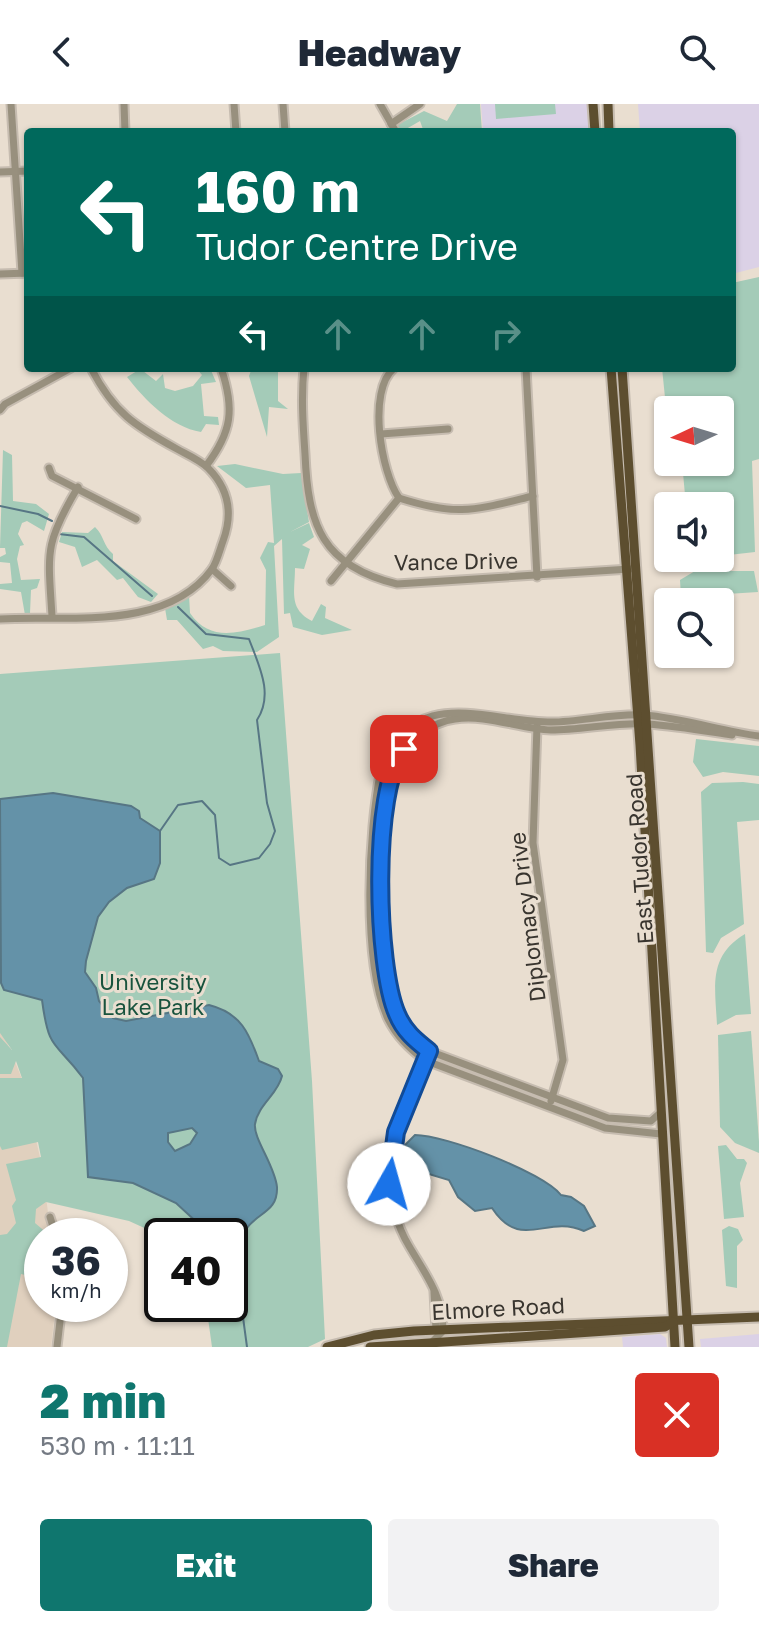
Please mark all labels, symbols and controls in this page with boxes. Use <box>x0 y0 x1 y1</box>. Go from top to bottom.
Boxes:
icon: back <box>40 30 84 74</box>
icon: search <box>675 30 719 74</box>
text: Headway <box>298 31 461 74</box>
text: 160 m <box>196 157 360 224</box>
icon: left <box>64 160 168 264</box>
text: Tudor Centre Drive <box>196 225 518 268</box>
icon: left <box>232 312 276 356</box>
icon: ahead <box>316 312 360 356</box>
icon: ahead <box>400 312 444 356</box>
icon: right <box>484 312 528 356</box>
north arrow <box>654 396 734 476</box>
map controls <box>654 396 734 668</box>
button: sound <box>654 492 734 572</box>
street label: Vance Drive <box>394 546 518 576</box>
button: search <box>654 588 734 668</box>
pin <box>370 715 438 783</box>
icon: arrive <box>382 727 426 771</box>
street label: East Tudor Road <box>620 773 658 945</box>
street label: Diplomacy Drive <box>503 831 551 1003</box>
park label: University Lake Park <box>99 968 207 1020</box>
position arrow <box>347 1142 431 1226</box>
speed limit sign: 40 <box>144 1218 248 1322</box>
text: 36 <box>51 1236 101 1284</box>
text: km/h <box>51 1278 101 1302</box>
street label: Elmore Road <box>431 1291 565 1325</box>
text: 2 min <box>40 1371 166 1429</box>
button: close <box>635 1373 719 1457</box>
text: 530 m · 11:11 <box>40 1430 195 1461</box>
button: Exit <box>40 1519 372 1611</box>
button: Share <box>388 1519 719 1611</box>

